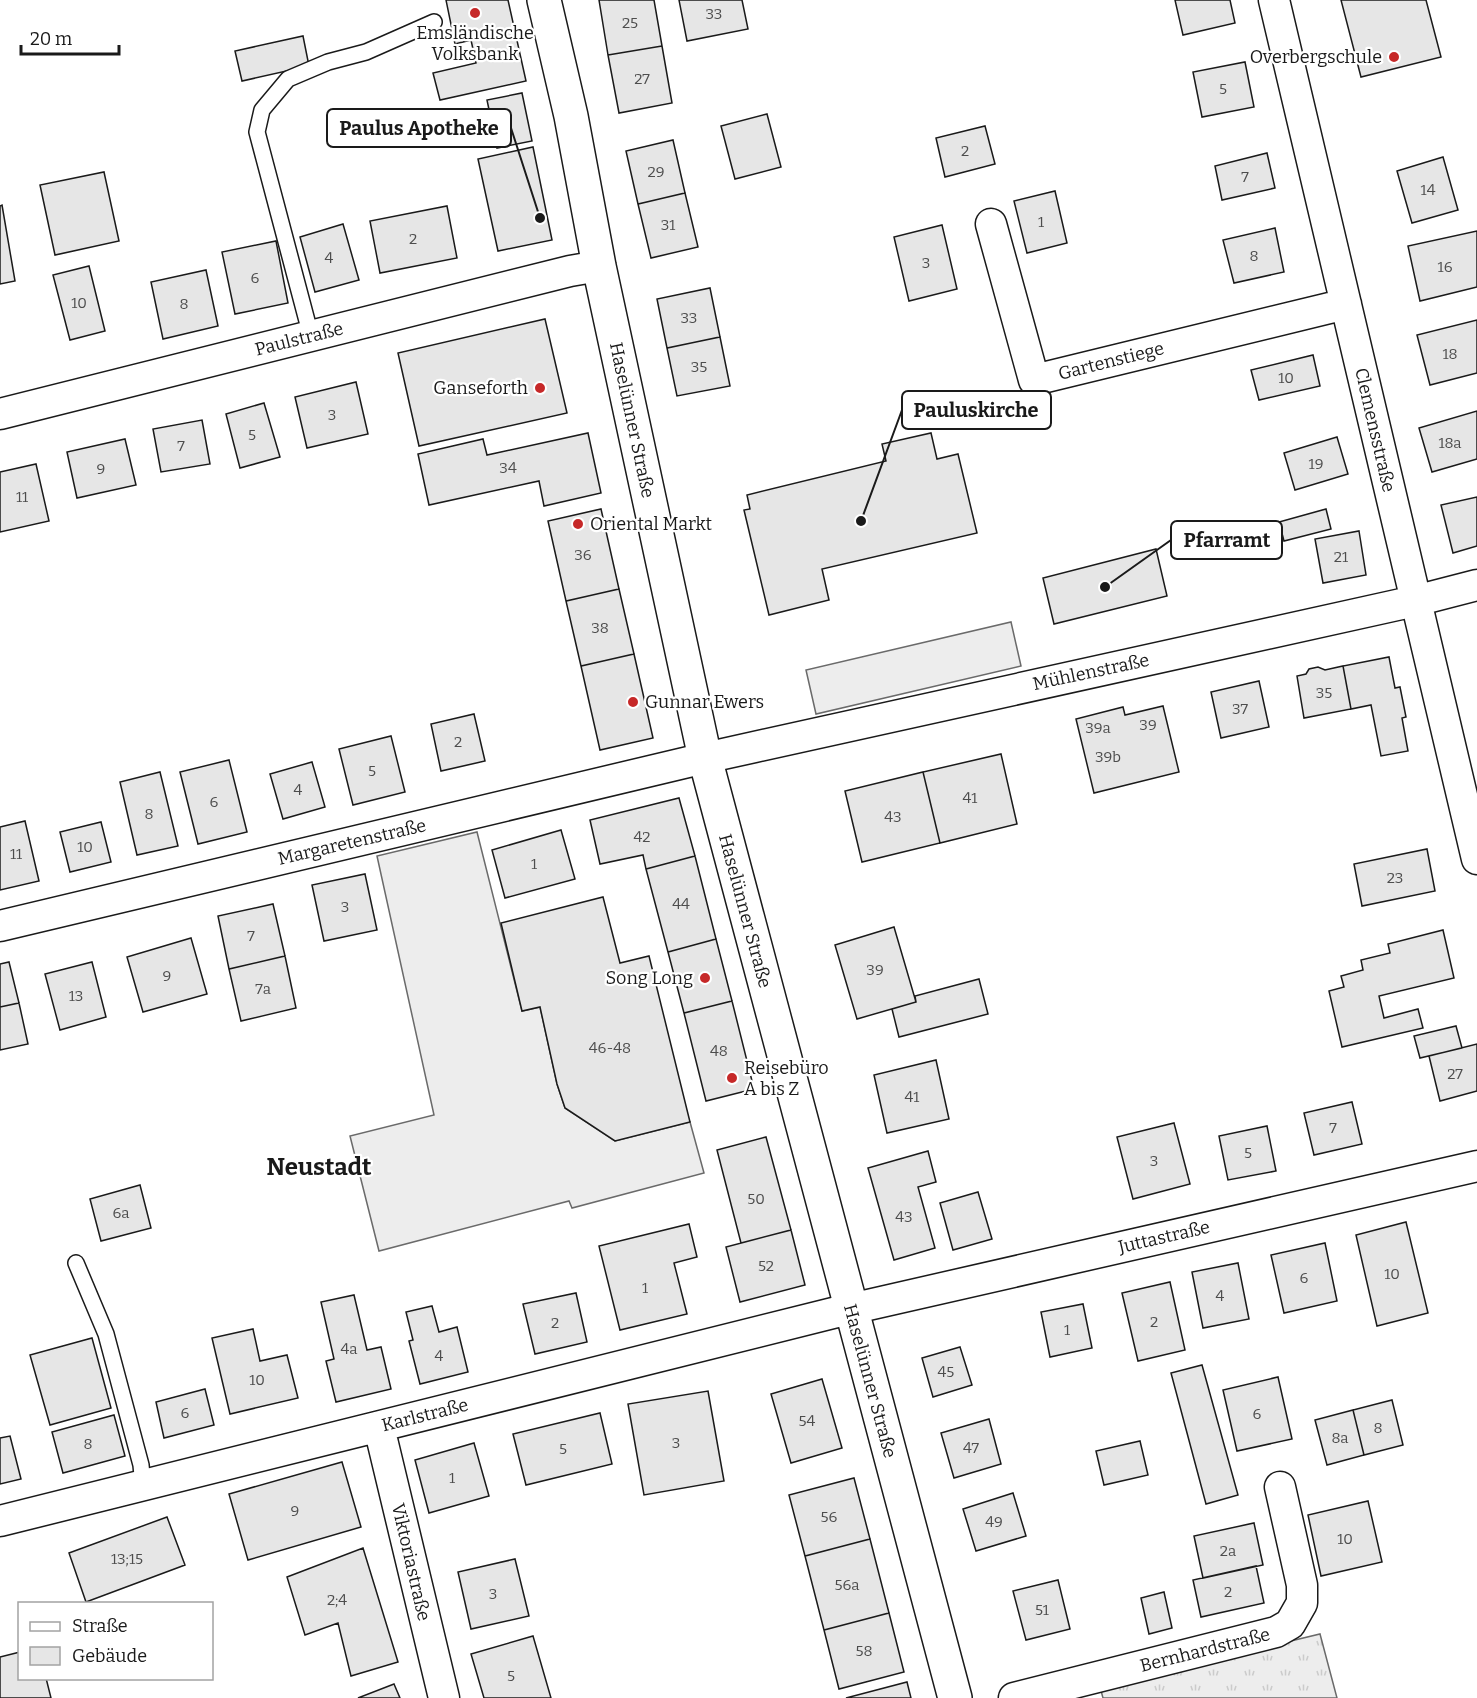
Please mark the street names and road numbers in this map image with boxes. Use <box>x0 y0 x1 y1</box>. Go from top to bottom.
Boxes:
street label: Paulstraße <box>253 317 345 361</box>
street label: Gartenstiege <box>1056 337 1166 385</box>
street label: Haselünner Straße <box>605 340 659 500</box>
street label: Clemensstraße <box>1350 366 1400 494</box>
street label: Mühlenstraße <box>1031 649 1151 695</box>
street label: Margaretenstraße <box>276 814 428 870</box>
street label: Haselünner Straße <box>714 832 776 990</box>
street label: Juttastraße <box>1115 1216 1212 1258</box>
street label: Haselünner Straße <box>839 1302 901 1460</box>
street label: Karlstraße <box>379 1394 471 1436</box>
street label: Viktoriastraße <box>387 1501 435 1623</box>
street label: Bernhardstraße <box>1138 1623 1272 1677</box>

